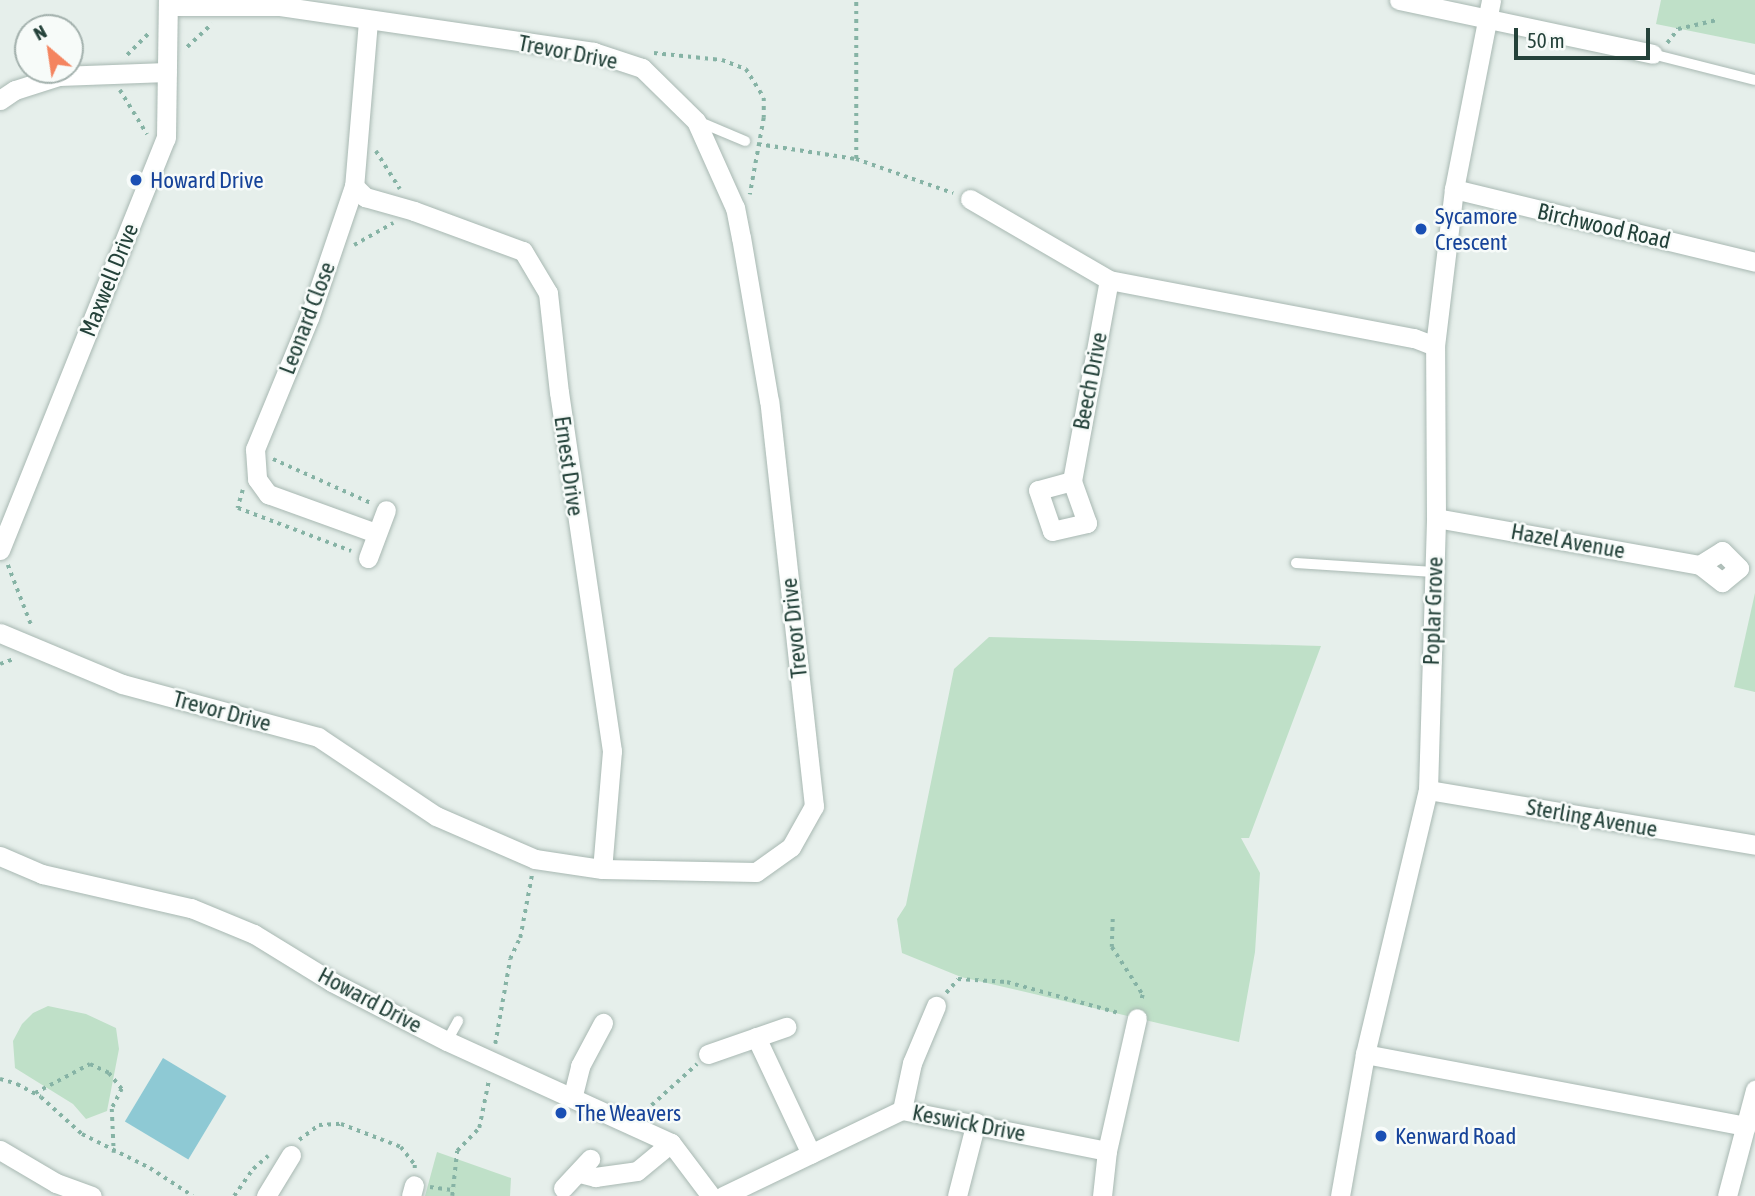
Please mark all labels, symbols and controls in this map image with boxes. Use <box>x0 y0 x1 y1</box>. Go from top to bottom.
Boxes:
north arrow <box>14 14 84 84</box>
scale bar <box>1517 14 1654 58</box>
text: N <box>30 20 50 45</box>
text: 50 m <box>1527 28 1565 52</box>
street label: Trevor Drive <box>516 29 620 75</box>
place label: Howard Drive <box>150 166 264 194</box>
marker: Howard Drive <box>128 172 144 188</box>
street label: Birchwood Road <box>1535 197 1673 255</box>
place label: Sycamore Crescent <box>1435 202 1517 256</box>
street label: Maxwell Drive <box>74 220 144 340</box>
marker: Sycamore Crescent <box>1413 221 1429 237</box>
street label: Leonard Close <box>273 258 341 378</box>
street label: Beech Drive <box>1067 330 1113 432</box>
street label: Ernest Drive <box>548 414 590 518</box>
street label: Hazel Avenue <box>1509 517 1627 565</box>
street label: Poplar Grove <box>1417 556 1449 666</box>
street label: Trevor Drive <box>775 577 813 679</box>
street label: Trevor Drive <box>170 685 274 737</box>
street label: Sterling Avenue <box>1524 793 1660 843</box>
street label: Howard Drive <box>313 961 427 1039</box>
street label: Keswick Drive <box>910 1098 1028 1148</box>
place label: The Weavers <box>575 1099 681 1127</box>
marker: The Weavers <box>553 1105 569 1121</box>
place label: Kenward Road <box>1395 1122 1516 1150</box>
marker: Kenward Road <box>1373 1128 1389 1144</box>

